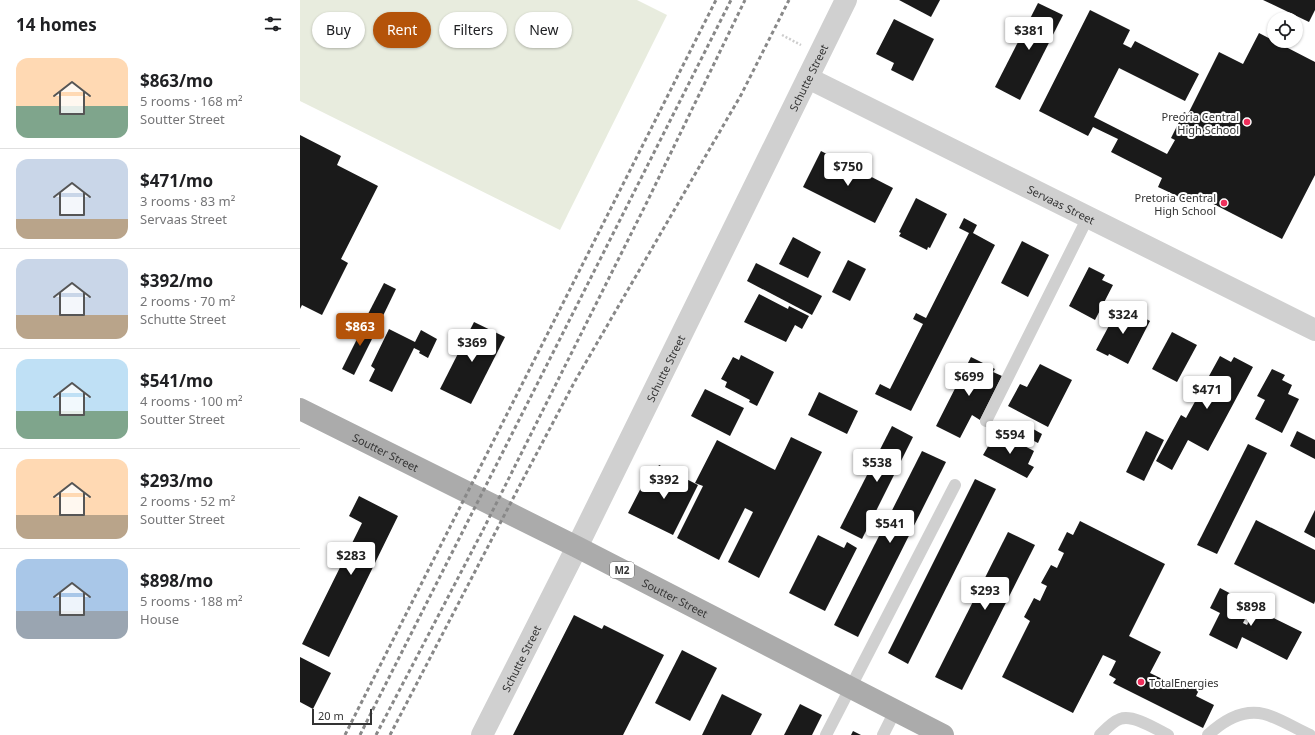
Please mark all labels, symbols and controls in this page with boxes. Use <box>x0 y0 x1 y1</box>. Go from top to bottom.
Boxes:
chip: Buy <box>312 12 365 48</box>
chip: Rent <box>373 12 431 48</box>
chip: Filters <box>439 12 507 48</box>
chip: New <box>515 12 572 48</box>
map controls <box>1267 12 1303 48</box>
button: locate <box>1267 12 1303 48</box>
text: 14 homes <box>16 13 97 36</box>
icon: filters <box>262 13 284 35</box>
pin: $381 <box>1005 17 1053 51</box>
text: $381 <box>1014 21 1044 39</box>
street label: Schutte Street <box>785 41 831 113</box>
text: $863/mo <box>140 69 213 92</box>
icon: home <box>48 74 96 122</box>
text: 5 rooms · 168 m² <box>140 92 243 110</box>
place label: Preoria Central High School <box>1161 109 1239 137</box>
text: Soutter Street <box>140 110 225 128</box>
marker: Preoria Central High School <box>1242 117 1252 127</box>
pin: $750 <box>824 153 872 187</box>
text: $750 <box>833 157 863 175</box>
text: $471/mo <box>140 169 213 192</box>
icon: home <box>48 175 96 223</box>
street label: Servaas Street <box>1025 181 1098 227</box>
place label: Pretoria Central High School <box>1135 190 1216 218</box>
text: 3 rooms · 83 m² <box>140 192 235 210</box>
marker: Pretoria Central High School <box>1219 198 1229 208</box>
text: Servaas Street <box>140 210 227 228</box>
text: $392/mo <box>140 269 213 292</box>
icon: home <box>48 275 96 323</box>
text: 2 rooms · 70 m² <box>140 292 235 310</box>
pin: $324 <box>1099 301 1147 335</box>
text: $324 <box>1108 305 1138 323</box>
text: Schutte Street <box>140 310 226 328</box>
pin: $863 <box>336 313 384 347</box>
text: $863 <box>345 317 375 335</box>
pin: $369 <box>448 329 496 363</box>
street label: Schutte Street <box>642 332 688 404</box>
text: $369 <box>457 333 487 351</box>
pin: $699 <box>945 363 993 397</box>
text: $699 <box>954 367 984 385</box>
text: $541/mo <box>140 369 213 392</box>
icon: home <box>48 375 96 423</box>
pin: $471 <box>1183 376 1231 410</box>
text: $471 <box>1192 380 1222 398</box>
text: 4 rooms · 100 m² <box>140 392 243 410</box>
text: Soutter Street <box>140 410 225 428</box>
pin: $594 <box>986 421 1034 455</box>
text: $594 <box>995 425 1025 443</box>
street label: Soutter Street <box>350 429 421 475</box>
pin: $538 <box>853 449 901 483</box>
text: $538 <box>862 453 892 471</box>
pin: $392 <box>640 466 688 500</box>
text: $293/mo <box>140 469 213 492</box>
text: $392 <box>649 470 679 488</box>
icon: home <box>48 475 96 523</box>
text: 2 rooms · 52 m² <box>140 492 235 510</box>
text: Soutter Street <box>140 510 225 528</box>
pin: $541 <box>866 510 914 544</box>
text: $541 <box>875 514 905 532</box>
pin: $283 <box>327 542 375 576</box>
text: $283 <box>336 546 366 564</box>
road number: M2 <box>610 562 634 578</box>
text: $898/mo <box>140 569 213 592</box>
street label: Soutter Street <box>640 574 711 621</box>
icon: home <box>48 575 96 623</box>
pin: $293 <box>961 577 1009 611</box>
text: $293 <box>970 581 1000 599</box>
text: 5 rooms · 188 m² <box>140 592 243 610</box>
pin: $898 <box>1227 593 1275 627</box>
text: $898 <box>1236 597 1266 615</box>
text: House <box>140 610 179 628</box>
street label: Schutte Street <box>498 622 544 694</box>
place label: TotalEnergies <box>1149 675 1219 690</box>
marker: TotalEnergies <box>1136 677 1146 687</box>
scale bar <box>312 707 372 726</box>
text: 20 m <box>318 708 344 723</box>

